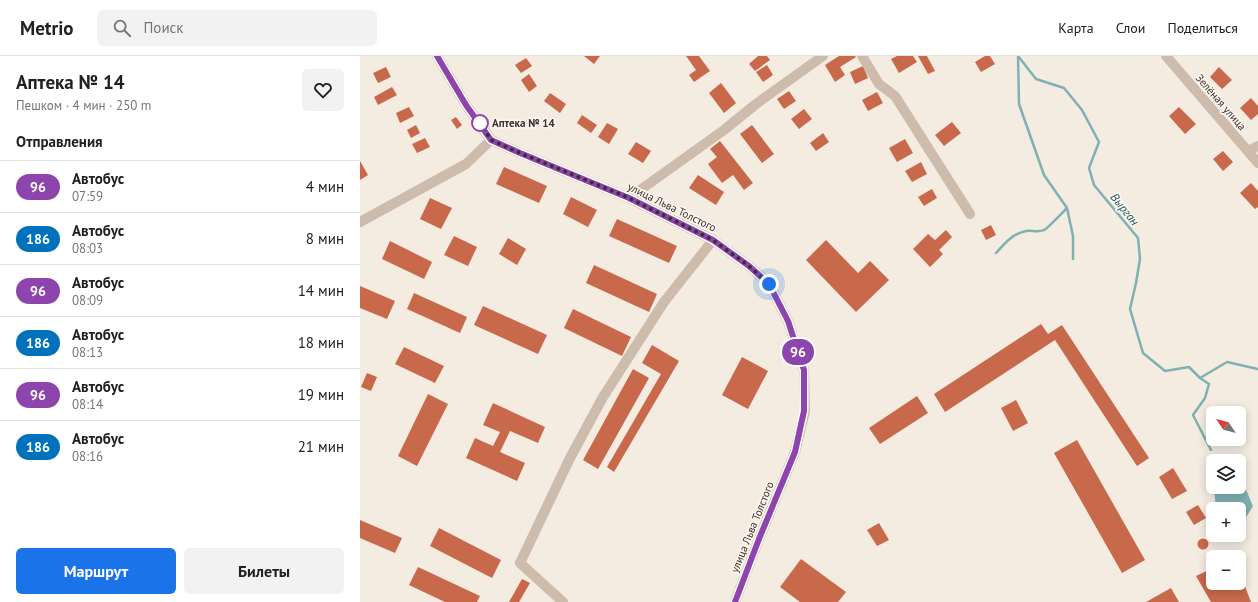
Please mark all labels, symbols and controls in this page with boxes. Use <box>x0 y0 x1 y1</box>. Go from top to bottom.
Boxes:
search box <box>97 10 377 46</box>
text: Metrio <box>20 16 73 40</box>
icon: search <box>111 17 133 39</box>
text: Поиск <box>143 18 184 37</box>
text: Карта <box>1058 19 1094 37</box>
text: Слои <box>1116 19 1145 37</box>
text: Поделиться <box>1167 19 1238 37</box>
button: heart <box>302 69 344 111</box>
text: Аптека № 14 <box>16 70 124 94</box>
street label: Зелёная улица <box>1193 71 1249 133</box>
text: Пешком · 4 мин · 250 m <box>16 97 151 114</box>
marker: Аптека № 14 <box>471 114 489 132</box>
place label: Аптека № 14 <box>492 116 556 130</box>
text: Отправления <box>16 132 103 151</box>
text: Автобус <box>72 169 124 188</box>
text: 4 мин <box>306 177 344 196</box>
text: 96 <box>30 178 46 196</box>
street label: улица Льва Толстого <box>625 179 719 235</box>
text: 07:59 <box>72 188 103 205</box>
water label: Вырган <box>1107 190 1143 229</box>
text: Автобус <box>72 221 124 240</box>
text: 8 мин <box>306 229 344 248</box>
text: 186 <box>26 230 50 248</box>
text: 08:03 <box>72 240 103 257</box>
text: Автобус <box>72 273 124 292</box>
your location <box>759 274 779 294</box>
text: 14 мин <box>298 281 344 300</box>
text: 96 <box>30 282 46 300</box>
text: 08:09 <box>72 292 103 309</box>
text: Автобус <box>72 325 124 344</box>
text: 18 мин <box>298 333 344 352</box>
text: 186 <box>26 334 50 352</box>
line badge: 96 <box>780 339 816 365</box>
text: 96 <box>790 343 806 361</box>
text: 08:13 <box>72 344 103 361</box>
text: Автобус <box>72 377 124 396</box>
text: 19 мин <box>298 385 344 404</box>
text: 96 <box>30 386 46 404</box>
text: 08:14 <box>72 396 103 413</box>
north arrow <box>1206 406 1246 446</box>
map controls <box>1206 406 1246 590</box>
text: Автобус <box>72 429 124 448</box>
text: 21 мин <box>298 437 344 456</box>
text: 186 <box>26 438 50 456</box>
text: 08:16 <box>72 448 103 465</box>
button: layers <box>1206 454 1246 494</box>
street label: улица Льва Толстого <box>727 479 777 575</box>
button: + <box>1206 502 1246 542</box>
button: Маршрут <box>16 548 176 594</box>
button: Билеты <box>184 548 344 594</box>
button: − <box>1206 550 1246 590</box>

